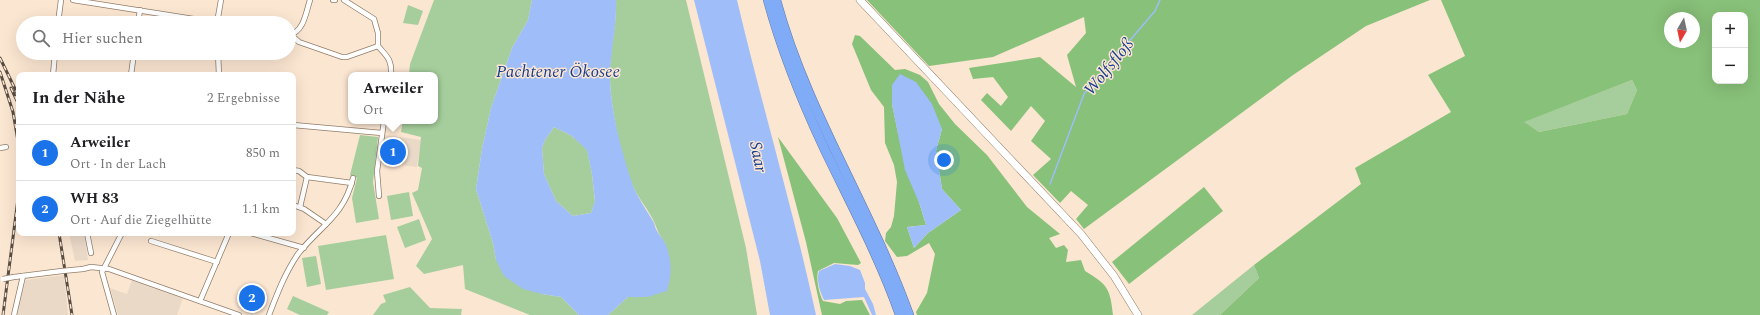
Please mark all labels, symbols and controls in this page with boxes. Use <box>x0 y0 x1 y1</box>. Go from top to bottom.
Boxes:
north arrow <box>1664 12 1700 48</box>
map controls <box>1712 12 1748 84</box>
button: + <box>1712 12 1748 48</box>
search box <box>16 16 296 60</box>
icon: search <box>30 27 52 49</box>
text: Hier suchen <box>62 27 143 50</box>
water label: Wolfsfloß <box>1078 32 1141 102</box>
button: − <box>1712 48 1748 84</box>
water label: Pachtener Ökosee <box>496 59 620 85</box>
popup <box>348 72 438 124</box>
text: Arweiler <box>363 77 423 100</box>
text: In der Nähe <box>32 85 125 111</box>
text: 2 Ergebnisse <box>207 88 280 108</box>
text: Ort <box>363 100 383 120</box>
text: Arweiler <box>70 131 130 154</box>
pin: 1 <box>380 137 406 167</box>
water label: Saar <box>742 139 774 175</box>
text: 1 <box>41 143 49 163</box>
text: 850 m <box>246 143 280 163</box>
your location <box>934 150 954 170</box>
text: Ort · In der Lach <box>70 154 166 174</box>
text: WH 83 <box>70 187 119 210</box>
text: 2 <box>41 199 49 219</box>
text: 1.1 km <box>242 199 280 219</box>
text: Ort · Auf die Ziegelhütte <box>70 210 212 230</box>
pin: 2 <box>239 283 265 313</box>

